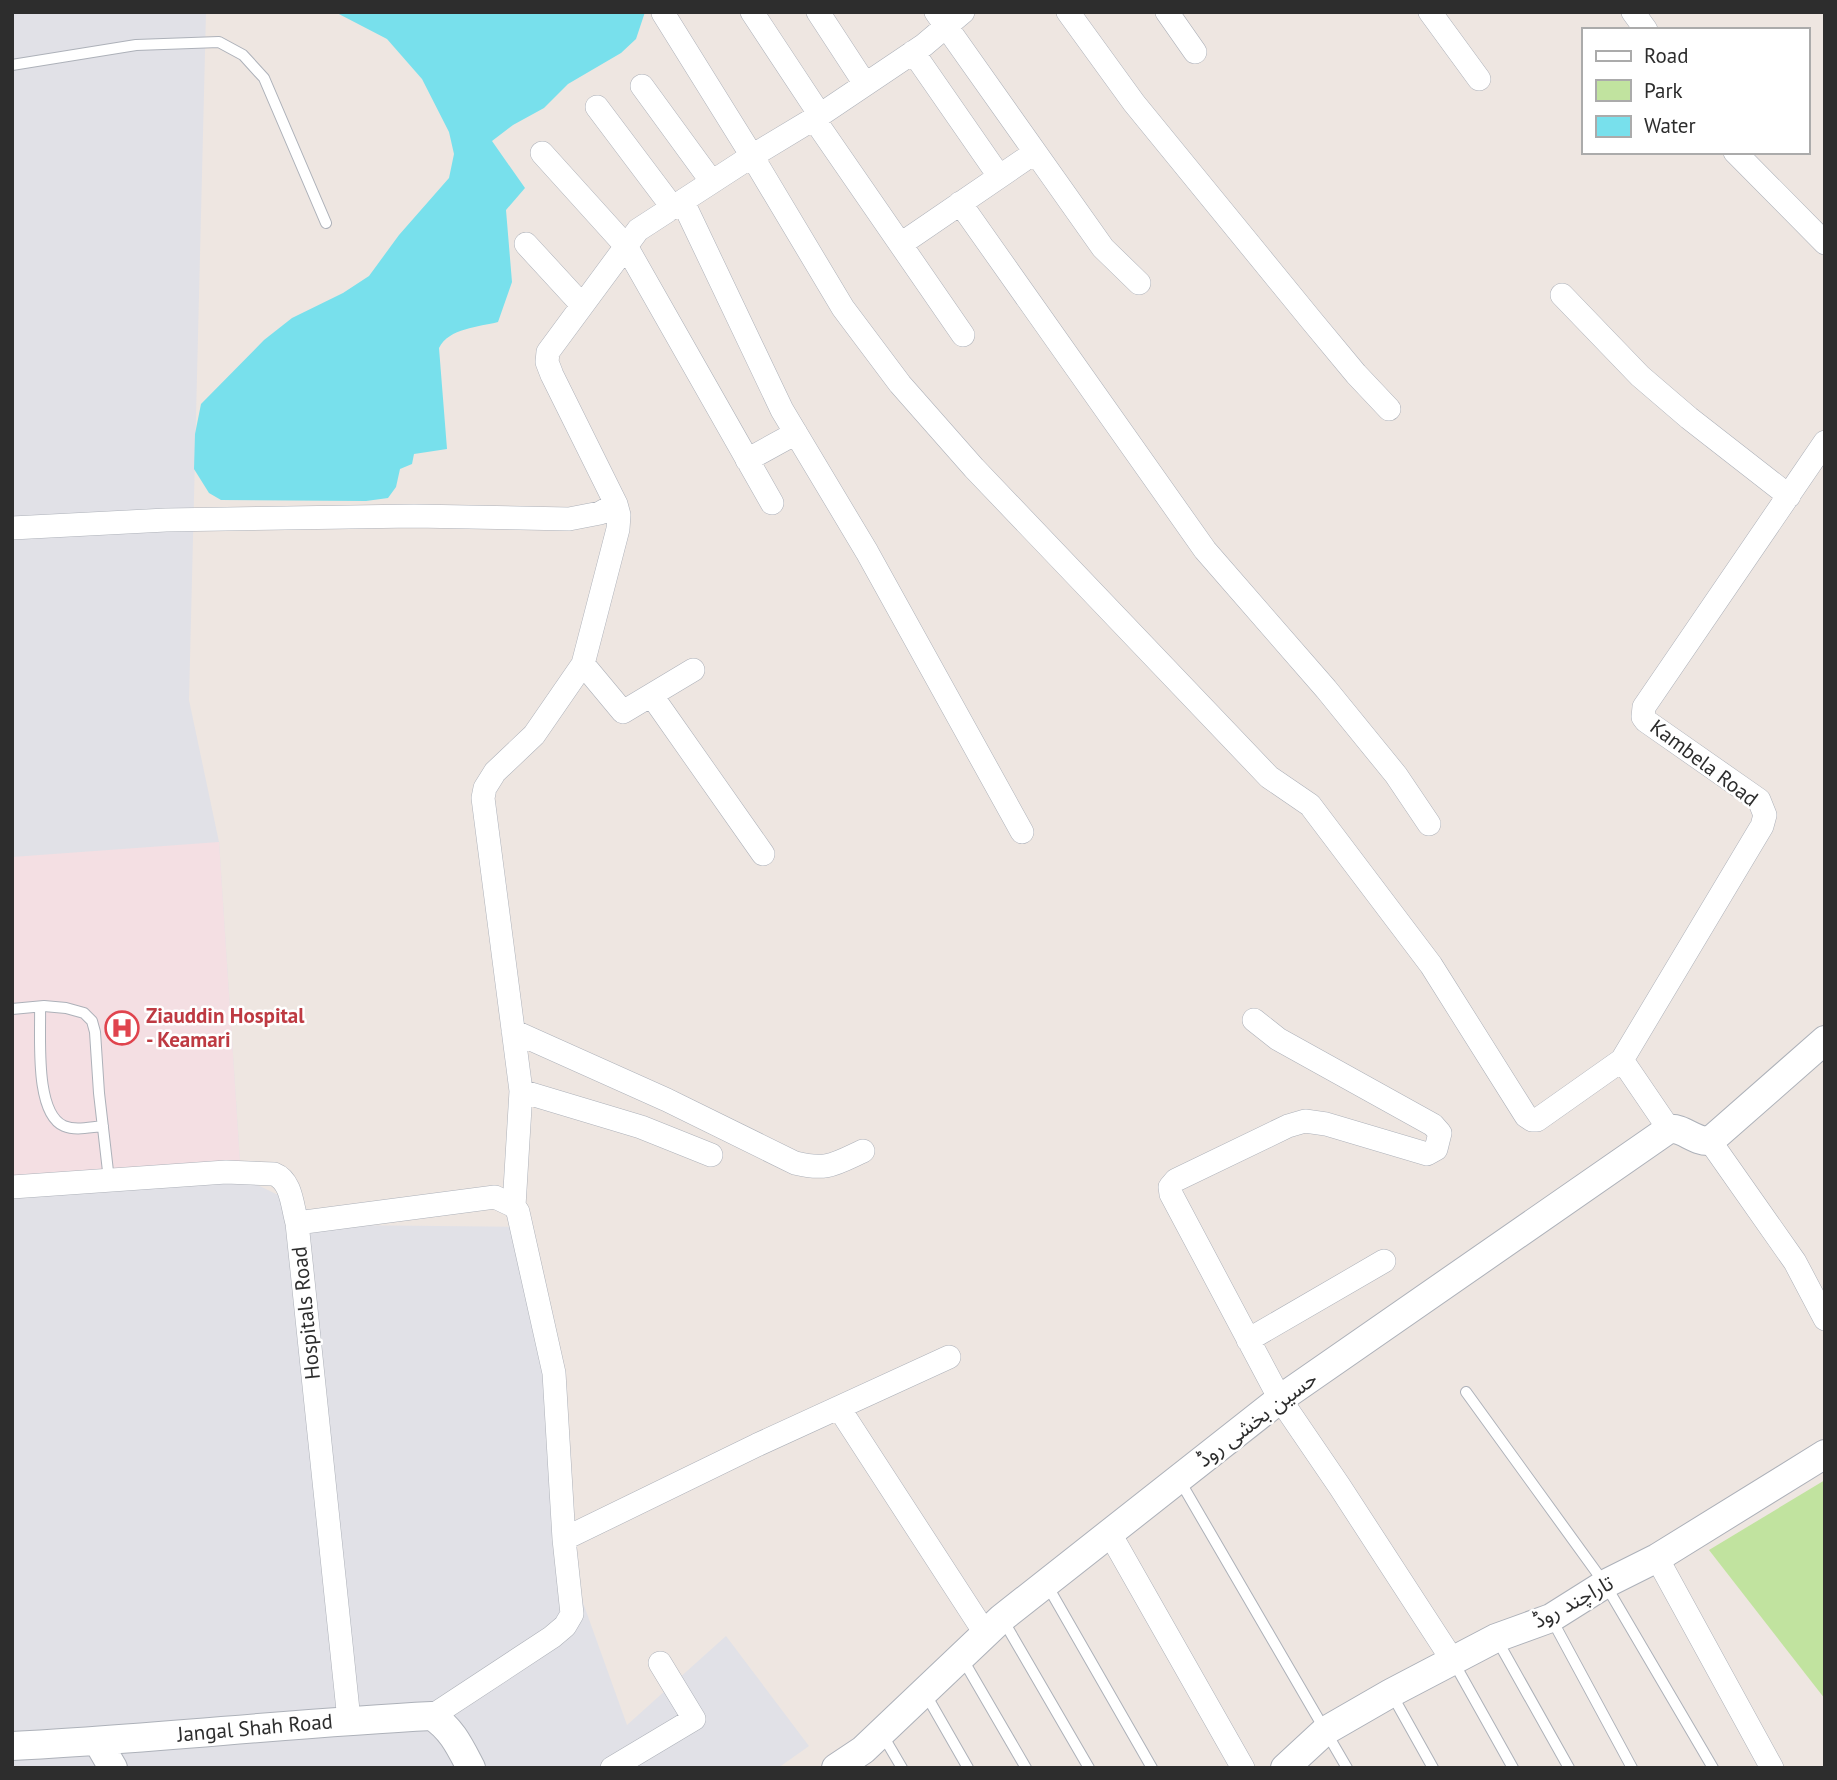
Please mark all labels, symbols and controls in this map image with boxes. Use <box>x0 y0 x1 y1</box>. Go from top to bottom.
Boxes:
legend <box>1582 28 1809 154</box>
text: Road <box>1644 42 1688 69</box>
text: Park <box>1644 77 1683 104</box>
text: Water <box>1644 112 1696 139</box>
street label: Kambela Road <box>1645 713 1764 812</box>
place label: Ziauddin Hospital - Keamari <box>146 1002 305 1053</box>
hospital icon: Ziauddin Hospital - Keamari <box>103 1009 141 1047</box>
street label: Hospitals Road <box>285 1245 326 1381</box>
street label: حسین بخشی روڈ <box>1191 1364 1322 1473</box>
street label: تاراچند روڈ <box>1528 1569 1618 1634</box>
street label: Jangal Shah Road <box>175 1707 334 1748</box>

